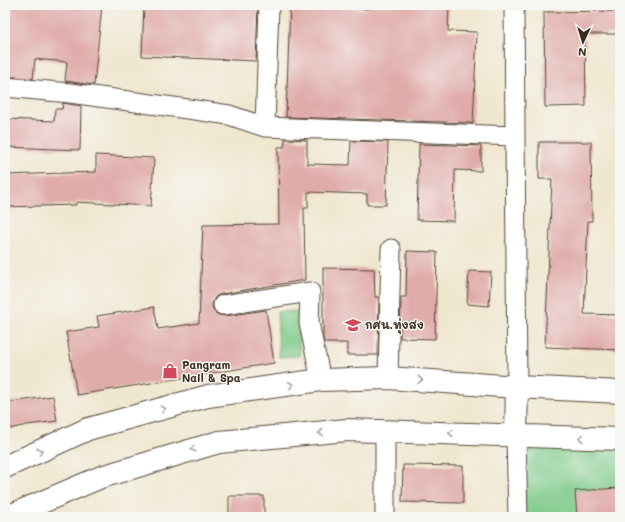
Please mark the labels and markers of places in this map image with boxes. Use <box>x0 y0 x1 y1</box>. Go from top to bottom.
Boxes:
school or university icon: กศน.ทุ่งสง <box>344 316 362 334</box>
place label: กศน.ทุ่งสง <box>365 317 424 335</box>
place label: Pangram Nail & Spa <box>182 357 241 385</box>
shop icon: Pangram Nail & Spa <box>161 362 179 380</box>

